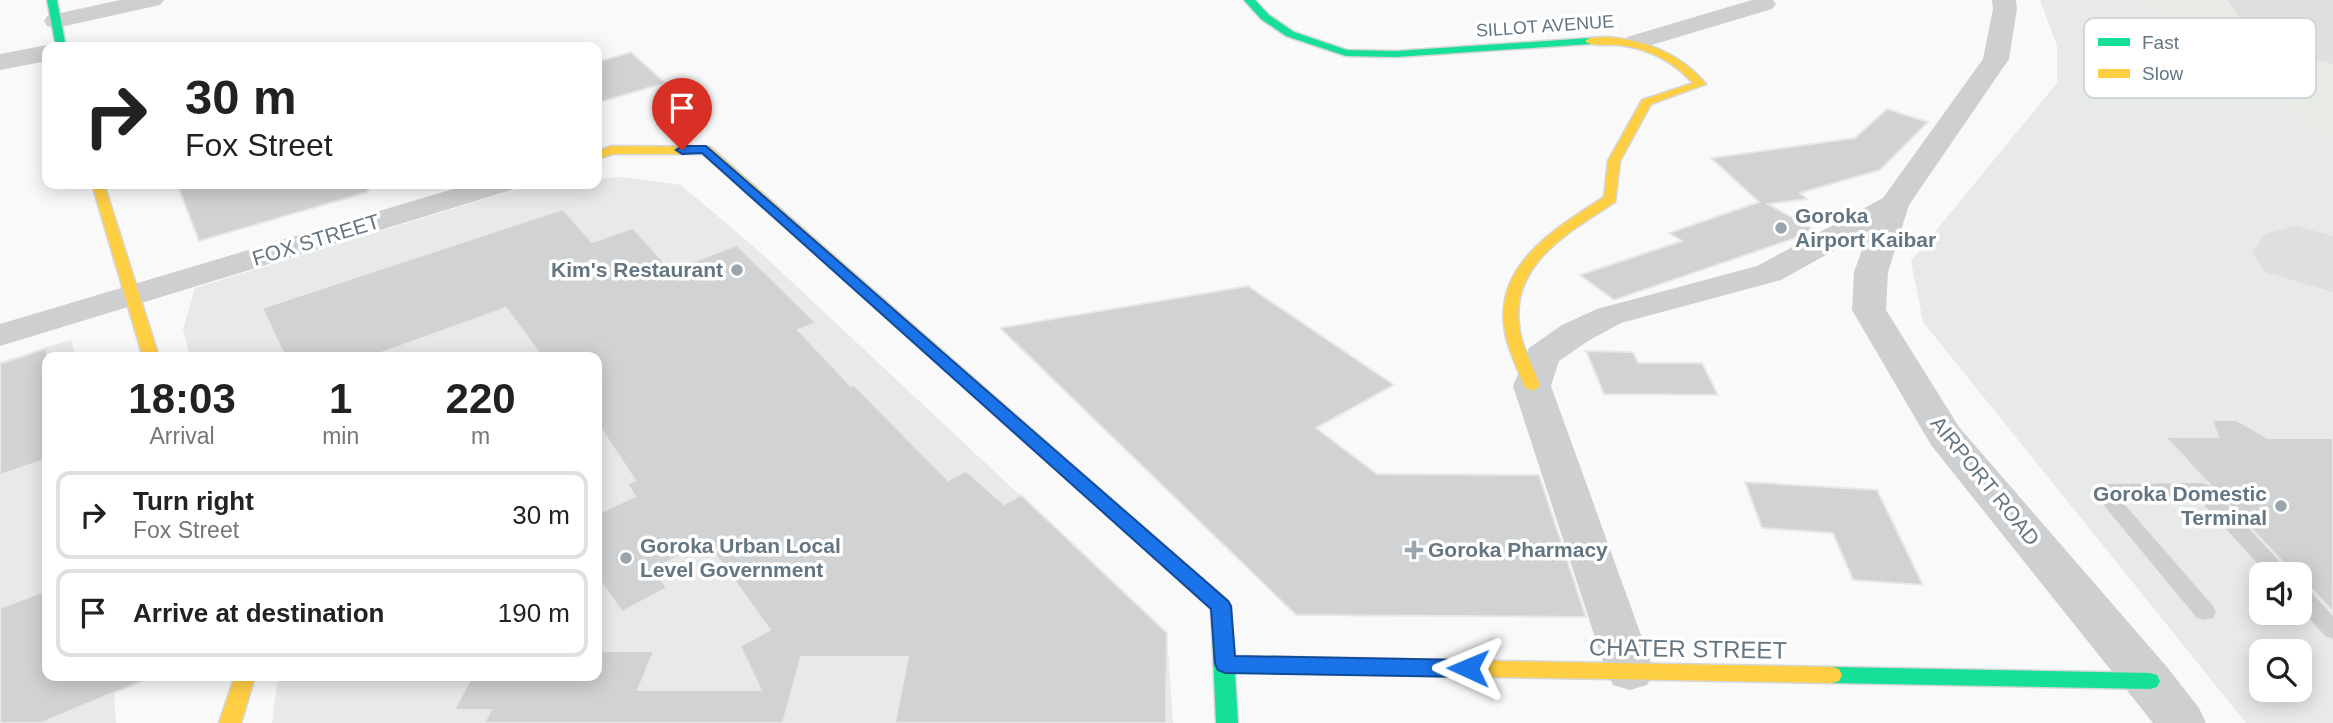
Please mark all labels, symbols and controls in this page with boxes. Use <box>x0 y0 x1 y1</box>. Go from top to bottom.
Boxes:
street label: SILLOT AVENUE <box>1475 11 1615 41</box>
legend <box>2084 18 2316 98</box>
text: Fast <box>2142 32 2180 53</box>
text: Slow <box>2142 63 2183 84</box>
icon: right <box>70 70 161 161</box>
text: 30 m <box>185 70 297 124</box>
pin <box>652 78 712 150</box>
icon: arrive <box>663 89 701 127</box>
text: Fox Street <box>185 127 333 163</box>
place label: Goroka Airport Kaibar <box>1795 204 1936 251</box>
street label: FOX STREET <box>249 209 382 270</box>
marker: Goroka Airport Kaibar <box>1773 220 1789 236</box>
place label: Kim's Restaurant <box>551 258 723 281</box>
marker: Kim's Restaurant <box>729 262 745 278</box>
text: 18:03 <box>128 375 236 422</box>
text: 1 <box>329 375 352 422</box>
text: 220 <box>446 375 516 422</box>
street label: AIRPORT ROAD <box>1926 412 2044 550</box>
text: Arrival <box>149 423 215 449</box>
text: min <box>322 423 359 449</box>
text: m <box>471 423 490 449</box>
place label: Goroka Domestic Terminal <box>2093 482 2267 529</box>
text: Turn right <box>133 486 254 516</box>
icon: right <box>74 496 112 534</box>
marker: Goroka Domestic Terminal <box>2273 498 2289 514</box>
text: 30 m <box>512 500 570 530</box>
text: Fox Street <box>133 517 239 543</box>
place label: Goroka Urban Local Level Government <box>640 534 841 581</box>
place label: Goroka Pharmacy <box>1428 538 1608 561</box>
marker: Goroka Pharmacy <box>1406 542 1422 558</box>
marker: Goroka Urban Local Level Government <box>618 550 634 566</box>
map controls <box>2249 562 2312 702</box>
button: sound <box>2249 562 2312 625</box>
icon: arrive <box>74 594 112 632</box>
text: Arrive at destination <box>133 598 384 628</box>
text: 190 m <box>498 598 570 628</box>
position arrow <box>1431 631 1505 705</box>
street label: CHATER STREET <box>1589 633 1788 664</box>
button: search <box>2249 639 2312 702</box>

